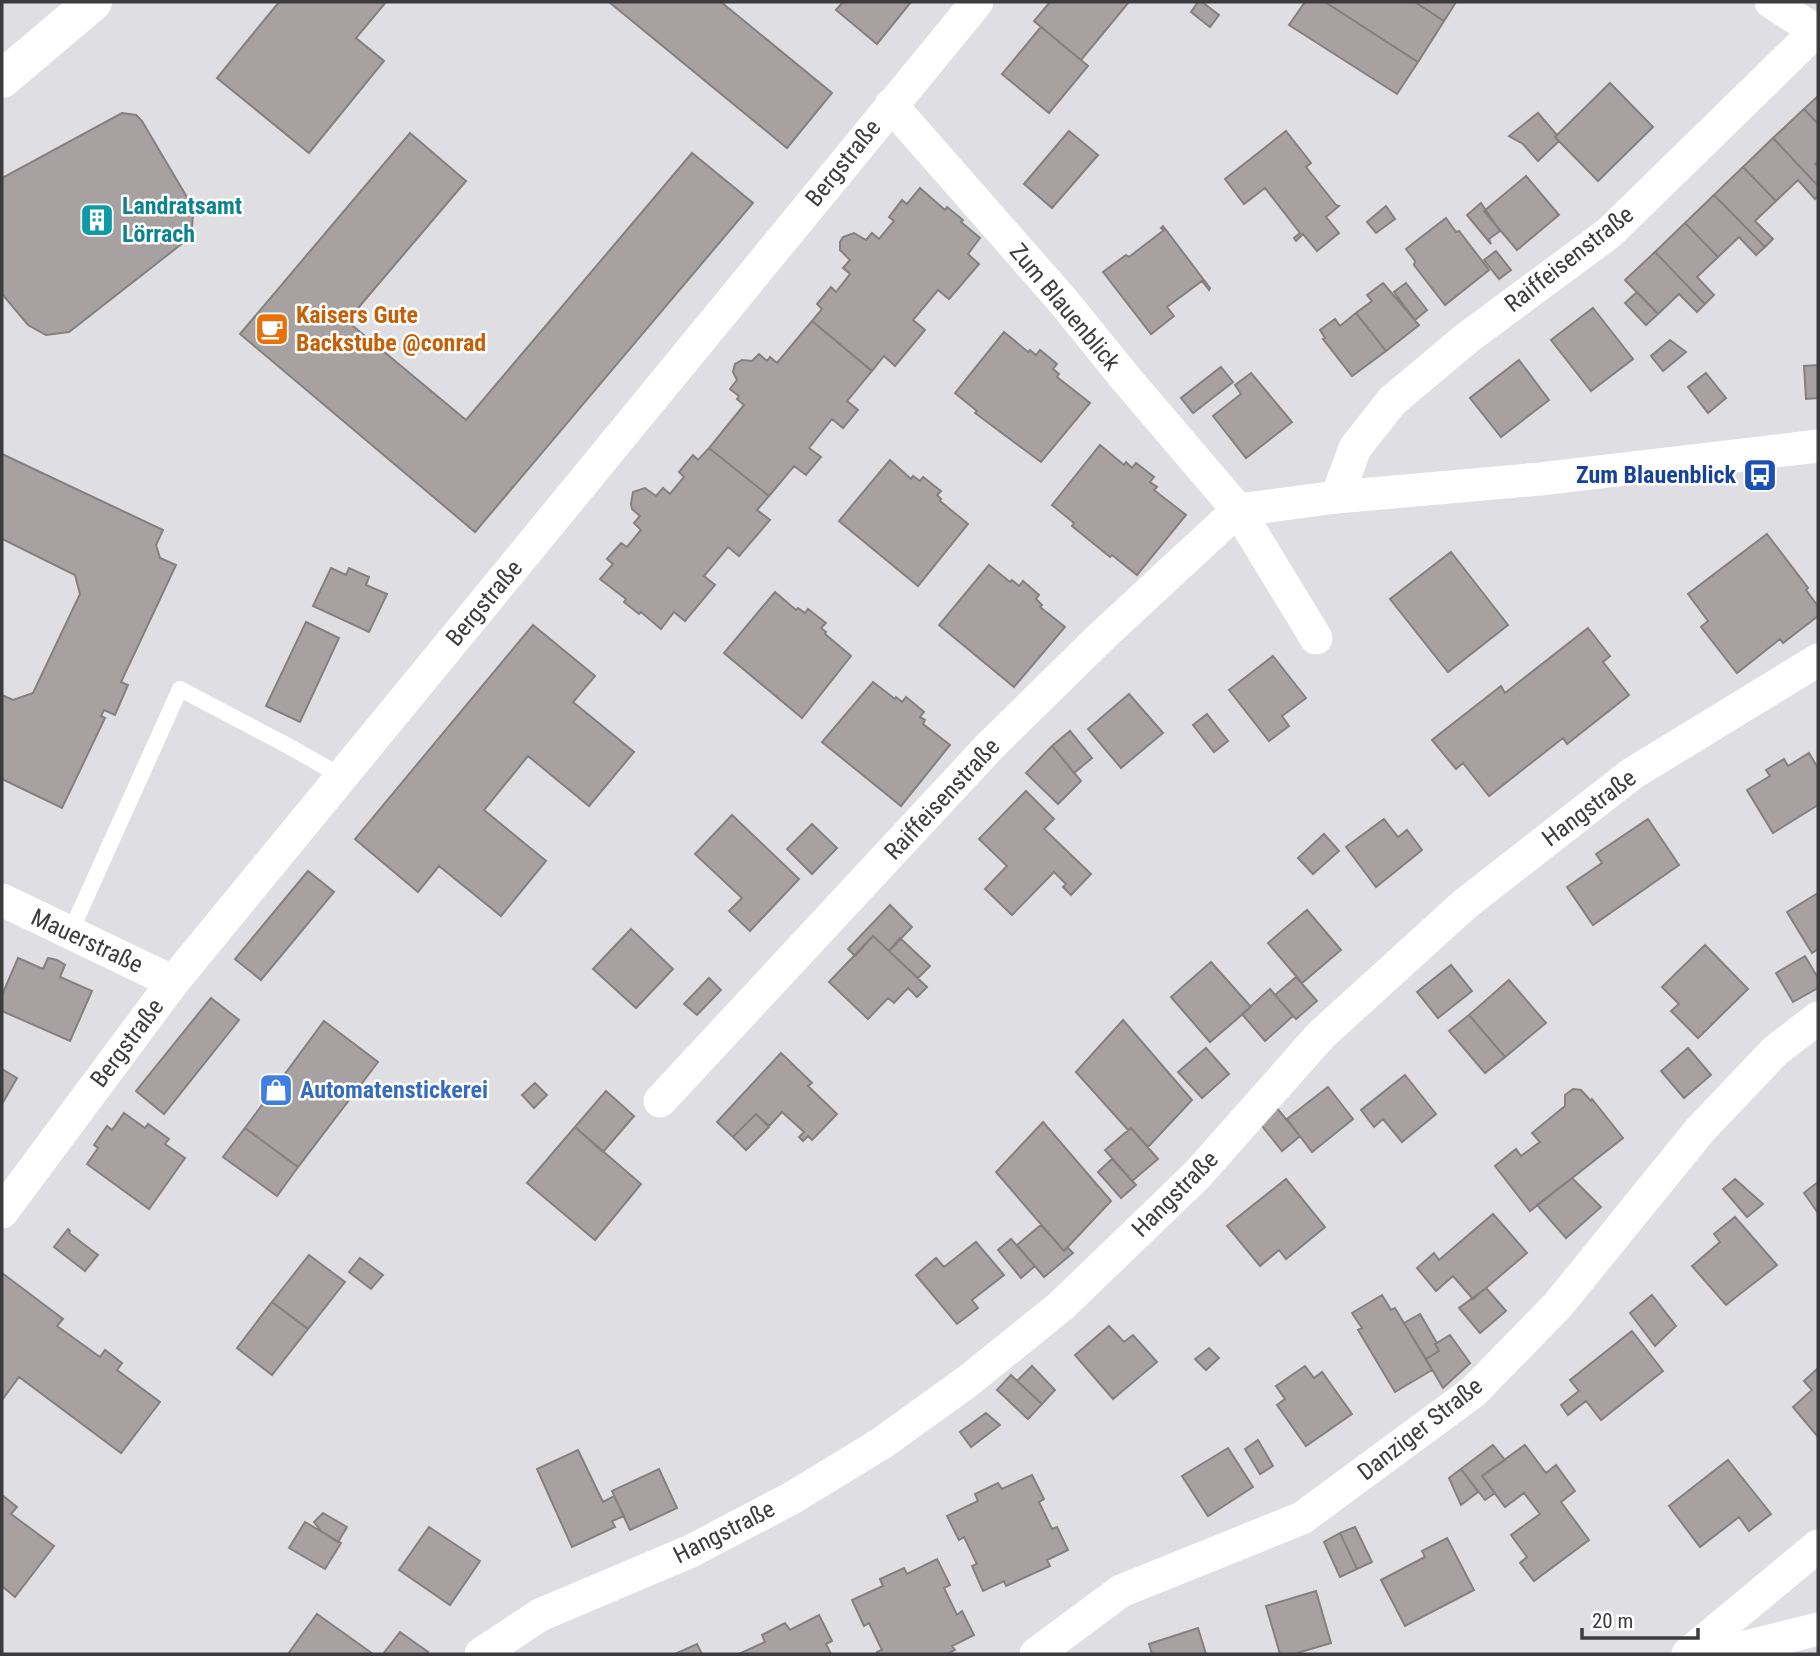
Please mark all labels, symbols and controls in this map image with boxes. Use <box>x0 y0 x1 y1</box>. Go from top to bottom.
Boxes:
street label: Bergstraße <box>800 114 886 212</box>
place label: Landratsamt Lörrach <box>122 192 242 248</box>
street label: Raiffeisenstraße <box>1499 200 1639 318</box>
building icon: Landratsamt Lörrach <box>78 201 116 239</box>
street label: Zum Blauenblick <box>1004 238 1126 376</box>
place label: Kaisers Gute Backstube @conrad <box>296 301 486 357</box>
cafe icon: Kaisers Gute Backstube @conrad <box>253 310 291 348</box>
bus stop icon: Zum Blauenblick <box>1741 456 1779 494</box>
place label: Zum Blauenblick <box>1576 461 1737 489</box>
street label: Bergstraße <box>440 554 528 652</box>
street label: Raiffeisenstraße <box>879 733 1005 865</box>
street label: Hangstraße <box>1537 764 1641 852</box>
street label: Mauerstraße <box>27 903 147 979</box>
street label: Bergstraße <box>85 993 169 1093</box>
shop icon: Automatenstickerei <box>257 1071 295 1109</box>
place label: Automatenstickerei <box>300 1076 488 1104</box>
street label: Hangstraße <box>1126 1145 1224 1243</box>
street label: Danziger Straße <box>1352 1372 1488 1486</box>
street label: Hangstraße <box>669 1495 779 1569</box>
scale bar <box>1582 1596 1698 1640</box>
text: 20 m <box>1592 1609 1633 1633</box>

